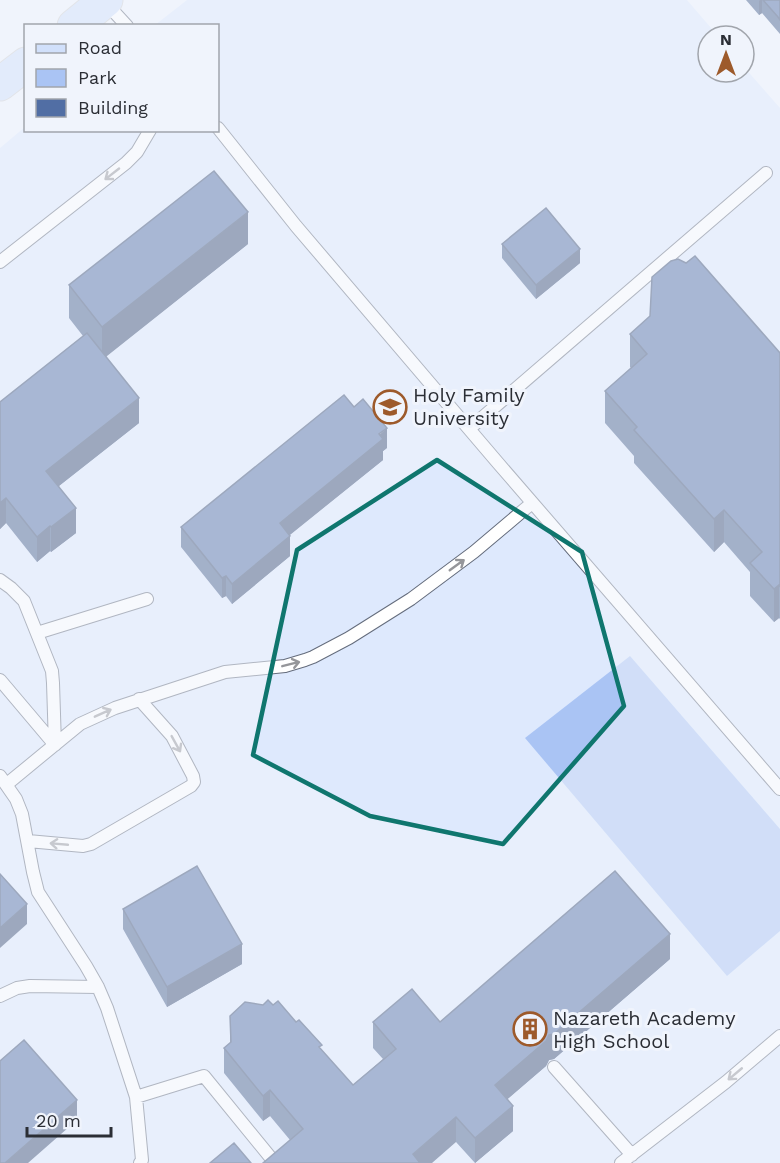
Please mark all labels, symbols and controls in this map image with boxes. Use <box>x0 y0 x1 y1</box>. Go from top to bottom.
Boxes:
legend <box>24 24 219 132</box>
north arrow <box>696 24 756 84</box>
text: N <box>720 30 732 49</box>
text: Road <box>78 37 122 58</box>
text: Park <box>78 67 117 88</box>
text: Building <box>78 97 148 118</box>
one-way arrow <box>104 167 120 180</box>
place label: Holy Family University <box>413 383 525 430</box>
school or university icon: Holy Family University <box>372 389 408 425</box>
one-way arrow <box>449 559 465 571</box>
one-way arrow <box>281 658 300 669</box>
one-way arrow <box>94 707 112 719</box>
one-way arrow <box>170 735 182 752</box>
one-way arrow <box>50 838 70 849</box>
place label: Nazareth Academy High School <box>553 1006 736 1053</box>
building icon: Nazareth Academy High School <box>512 1011 548 1047</box>
one-way arrow <box>728 1067 743 1081</box>
scale bar <box>27 1100 111 1138</box>
text: 20 m <box>36 1110 81 1131</box>

